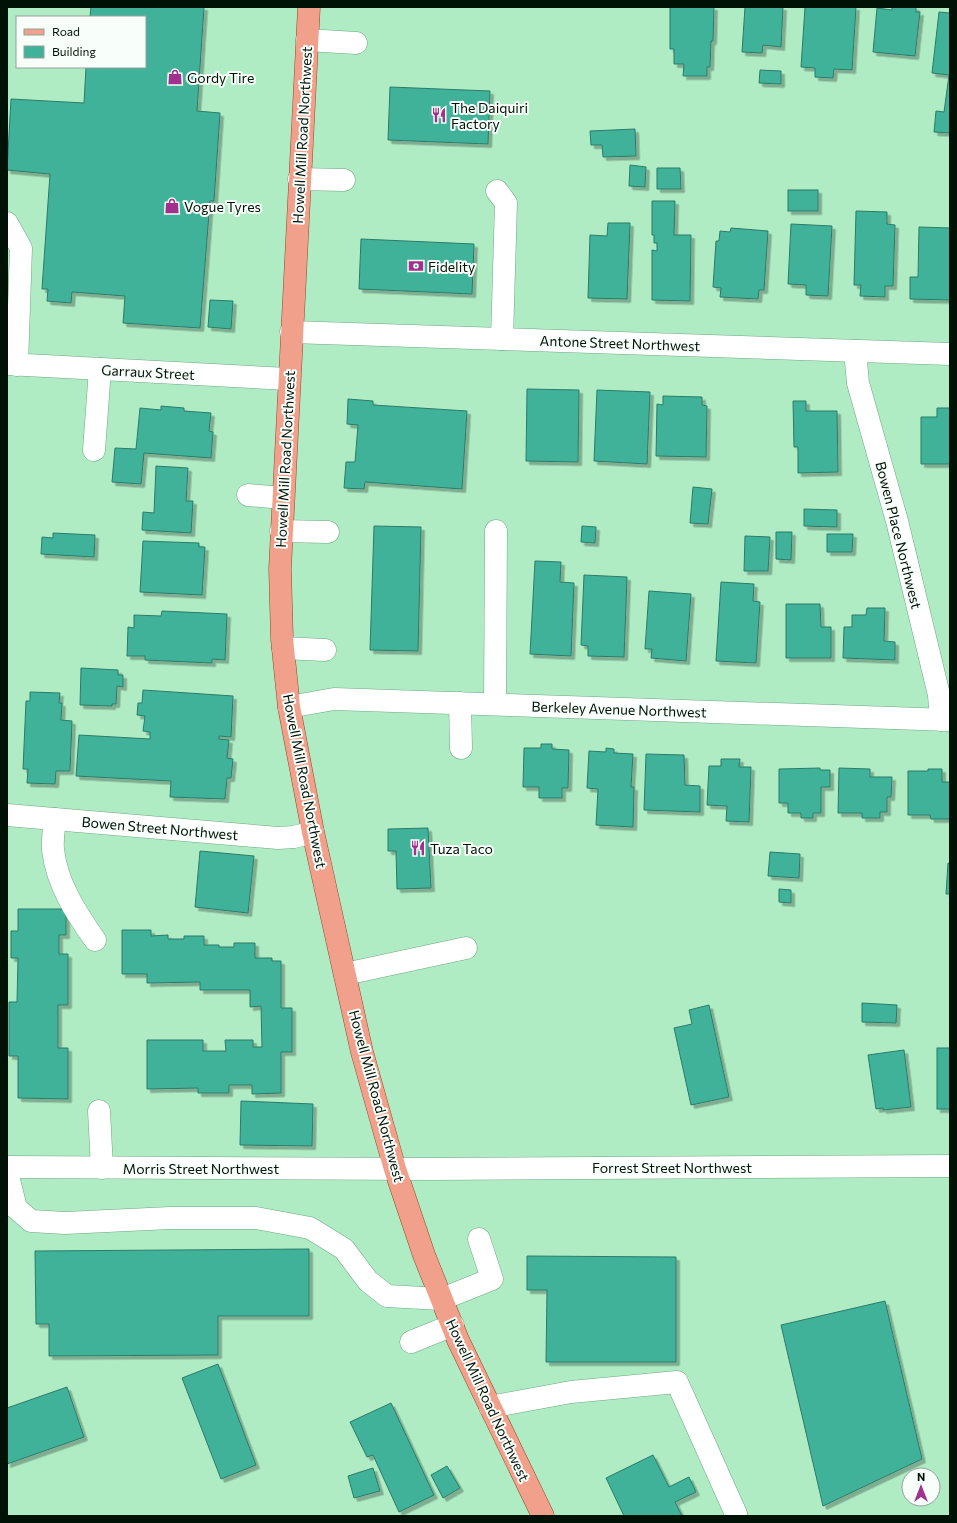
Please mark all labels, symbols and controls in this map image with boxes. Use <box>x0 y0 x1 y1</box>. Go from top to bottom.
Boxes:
legend <box>16 16 146 68</box>
text: Road <box>52 24 80 38</box>
text: Building <box>52 44 96 58</box>
street label: Howell Mill Road Northwest <box>289 46 315 224</box>
shop icon: Gordy Tire <box>166 68 184 86</box>
place label: Gordy Tire <box>187 69 254 86</box>
place label: The Daiquiri Factory <box>451 99 528 132</box>
restaurant icon: The Daiquiri Factory <box>430 106 448 124</box>
shop icon: Vogue Tyres <box>163 197 181 215</box>
place label: Vogue Tyres <box>184 198 261 215</box>
bank icon: Fidelity <box>407 257 425 275</box>
place label: Fidelity <box>428 258 475 275</box>
street label: Antone Street Northwest <box>539 332 701 354</box>
street label: Garraux Street <box>101 361 195 383</box>
street label: Howell Mill Road Northwest <box>272 370 298 548</box>
street label: Bowen Place Northwest <box>872 459 926 611</box>
street label: Howell Mill Road Northwest <box>280 692 330 870</box>
street label: Berkeley Avenue Northwest <box>531 697 707 721</box>
street label: Bowen Street Northwest <box>81 813 239 843</box>
restaurant icon: Tuza Taco <box>409 839 427 857</box>
place label: Tuza Taco <box>430 840 493 857</box>
street label: Howell Mill Road Northwest <box>346 1008 408 1184</box>
street label: Forrest Street Northwest <box>592 1159 752 1176</box>
street label: Morris Street Northwest <box>123 1160 279 1177</box>
street label: Howell Mill Road Northwest <box>443 1316 533 1484</box>
north arrow <box>901 1467 941 1507</box>
text: N <box>917 1470 925 1483</box>

